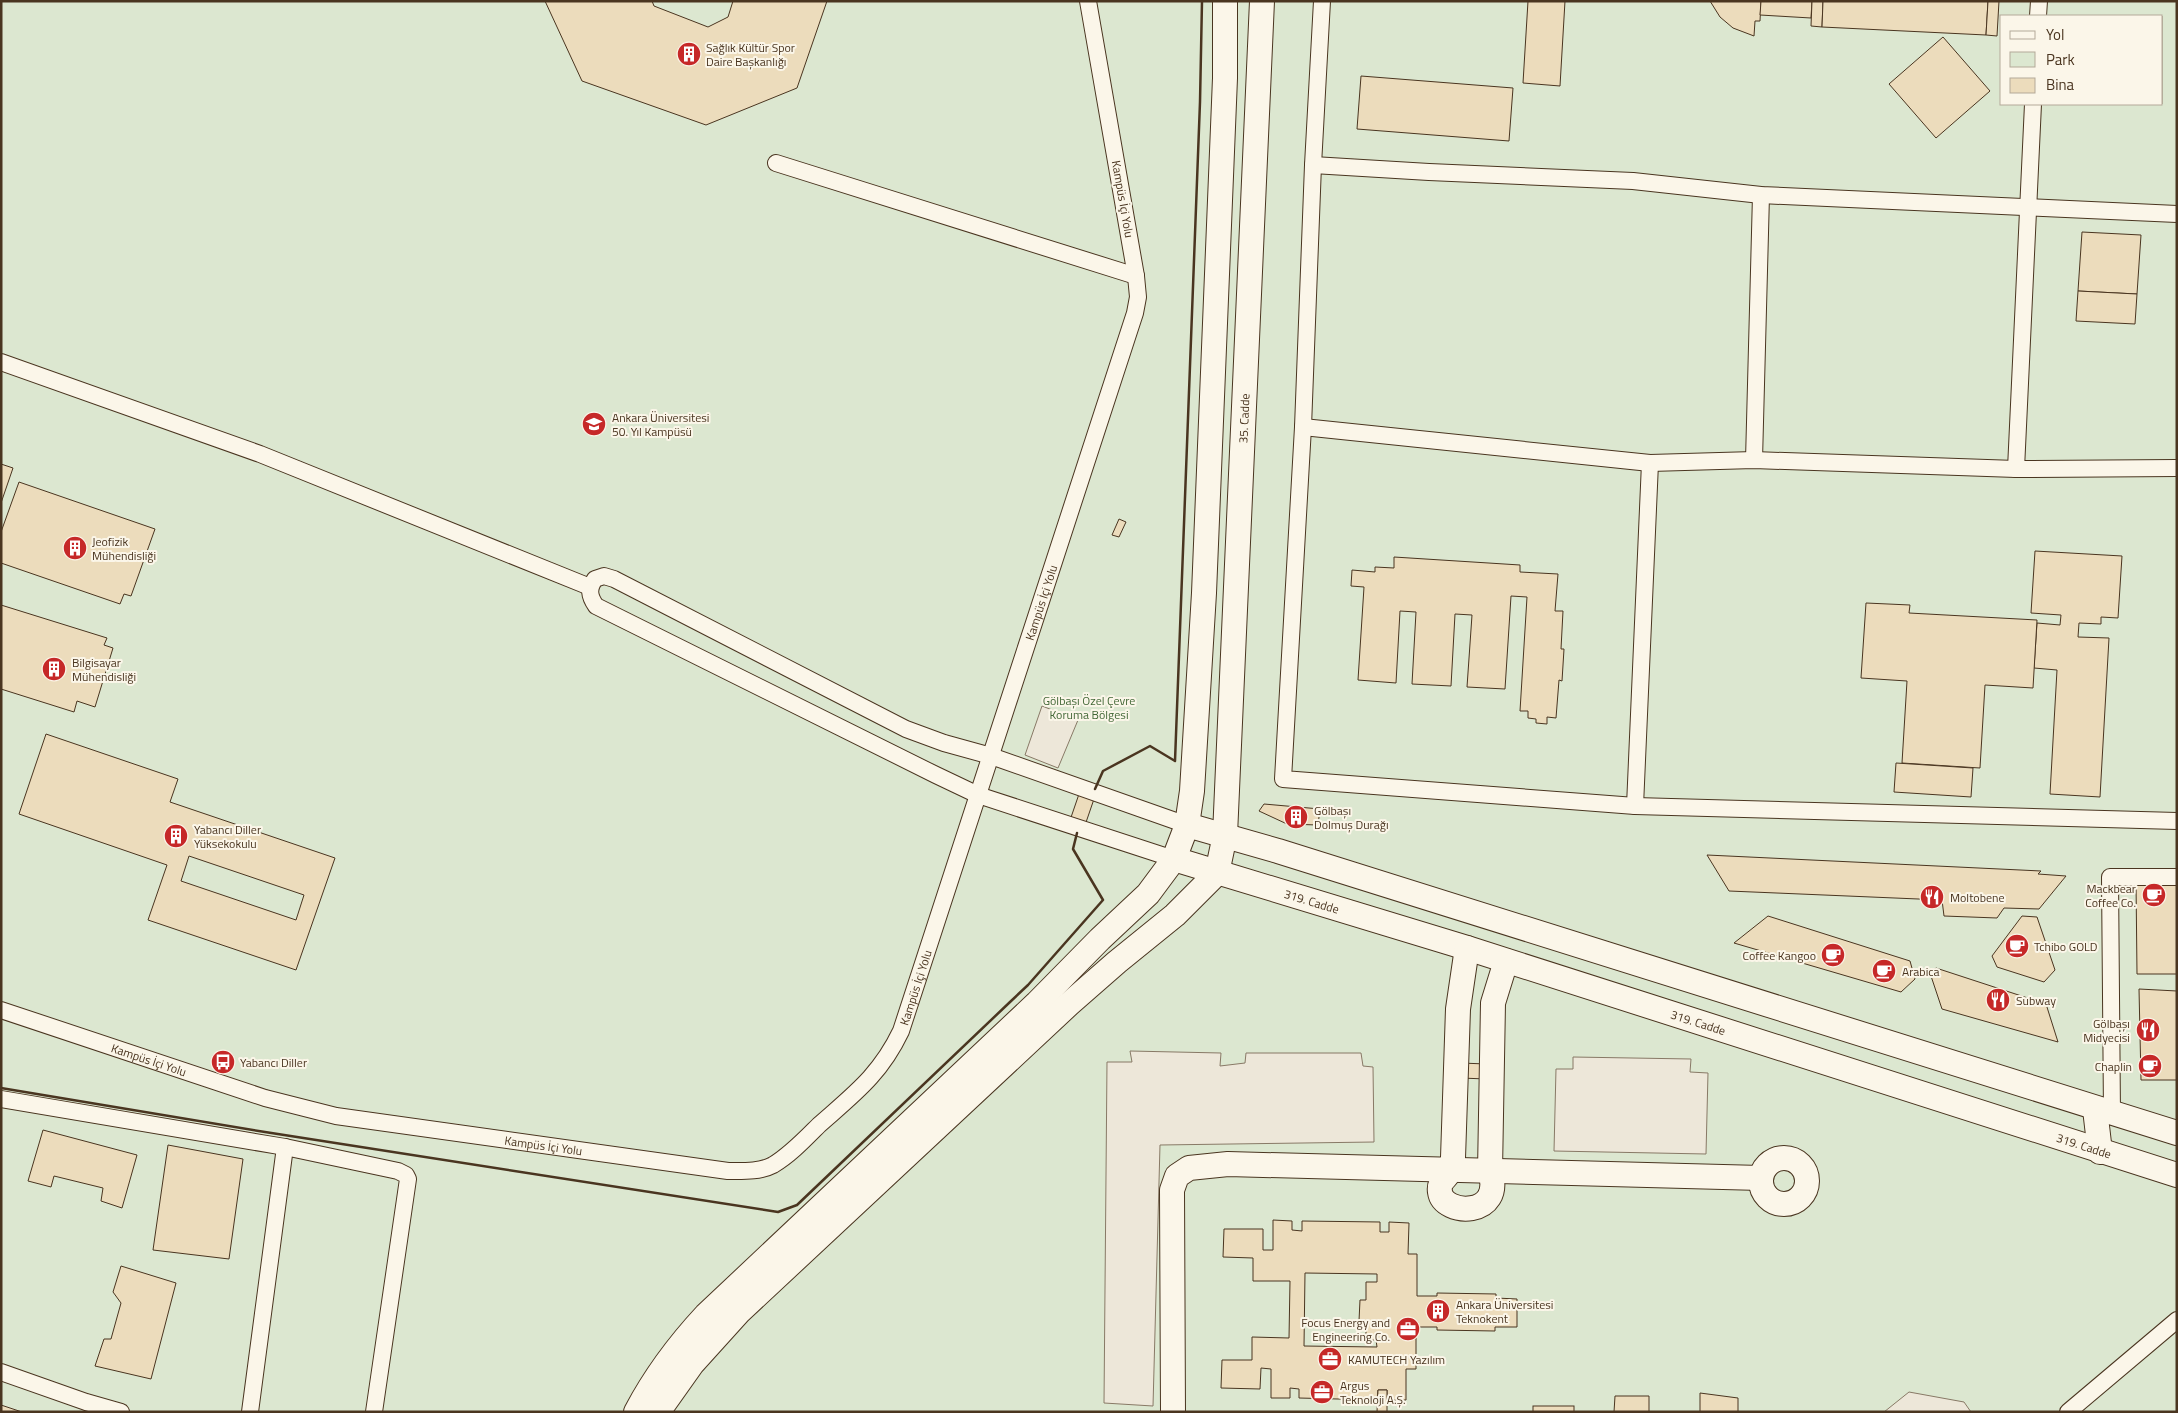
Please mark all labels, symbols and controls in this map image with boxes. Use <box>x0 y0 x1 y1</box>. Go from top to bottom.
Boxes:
legend <box>2000 15 2163 105</box>
text: Yol <box>2046 23 2064 46</box>
place label: Sağlık Kültür Spor Daire Başkanlığı <box>706 38 795 71</box>
building icon: Sağlık Kültür Spor Daire Başkanlığı <box>676 41 702 67</box>
text: Park <box>2046 48 2075 71</box>
text: Bina <box>2046 73 2075 96</box>
street label: Kampüs İçi Yolu <box>1107 159 1139 239</box>
street label: 35. Cadde <box>1233 393 1254 444</box>
place label: Ankara Üniversitesi 50. Yıl Kampüsü <box>612 408 710 441</box>
school or university icon: Ankara Üniversitesi 50. Yıl Kampüsü <box>581 411 607 437</box>
place label: Jeofizik Mühendisliği <box>92 532 156 565</box>
building icon: Jeofizik Mühendisliği <box>62 535 88 561</box>
street label: Kampüs İçi Yolu <box>1020 562 1062 643</box>
place label: Bilgisayar Mühendisliği <box>72 653 136 686</box>
building icon: Bilgisayar Mühendisliği <box>41 656 67 682</box>
park label: Gölbaşı Özel Çevre Koruma Bölgesi <box>1043 691 1135 724</box>
place label: Gölbaşı Dolmuş Durağı <box>1314 801 1389 834</box>
building icon: Gölbaşı Dolmuş Durağı <box>1283 804 1309 830</box>
place label: Yabancı Diller Yüksekokulu <box>194 820 261 853</box>
building icon: Yabancı Diller Yüksekokulu <box>163 823 189 849</box>
place label: Mackbear Coffee Co. <box>2085 879 2136 912</box>
cafe icon: Mackbear Coffee Co. <box>2141 882 2167 908</box>
street label: 319. Cadde <box>1282 884 1342 918</box>
restaurant icon: Moltobene <box>1919 884 1945 910</box>
place label: Moltobene <box>1950 888 2005 907</box>
cafe icon: Tchibo GOLD <box>2004 933 2030 959</box>
place label: Tchibo GOLD <box>2034 937 2098 956</box>
cafe icon: Coffee Kangoo <box>1820 942 1846 968</box>
place label: Coffee Kangoo <box>1743 946 1816 965</box>
street label: Kampüs İçi Yolu <box>894 947 936 1028</box>
cafe icon: Arabica <box>1871 958 1897 984</box>
place label: Arabica <box>1902 962 1940 981</box>
restaurant icon: Subway <box>1985 987 2011 1013</box>
place label: Subway <box>2016 991 2056 1010</box>
street label: 319. Cadde <box>1668 1004 1728 1040</box>
place label: Gölbaşı Midyecisi <box>2083 1014 2130 1047</box>
restaurant icon: Gölbaşı Midyecisi <box>2135 1017 2161 1043</box>
street label: Kampüs İçi Yolu <box>109 1038 189 1081</box>
bus stop icon: Yabancı Diller <box>210 1049 236 1075</box>
place label: Yabancı Diller <box>240 1053 307 1072</box>
cafe icon: Chaplin <box>2137 1053 2163 1079</box>
place label: Chaplin <box>2095 1057 2132 1076</box>
street label: 319. Cadde <box>2054 1128 2114 1163</box>
street label: Kampüs İçi Yolu <box>503 1130 584 1160</box>
place label: Ankara Üniversitesi Teknokent <box>1456 1295 1554 1328</box>
building icon: Ankara Üniversitesi Teknokent <box>1425 1298 1451 1324</box>
place label: Focus Energy and Engineering Co. <box>1301 1313 1390 1346</box>
office icon: Focus Energy and Engineering Co. <box>1395 1316 1421 1342</box>
office icon: KAMUTECH Yazılım <box>1317 1346 1343 1372</box>
place label: KAMUTECH Yazılım <box>1348 1350 1445 1369</box>
place label: Argus Teknoloji A.Ş. <box>1340 1376 1406 1409</box>
office icon: Argus Teknoloji A.Ş. <box>1309 1379 1335 1405</box>

